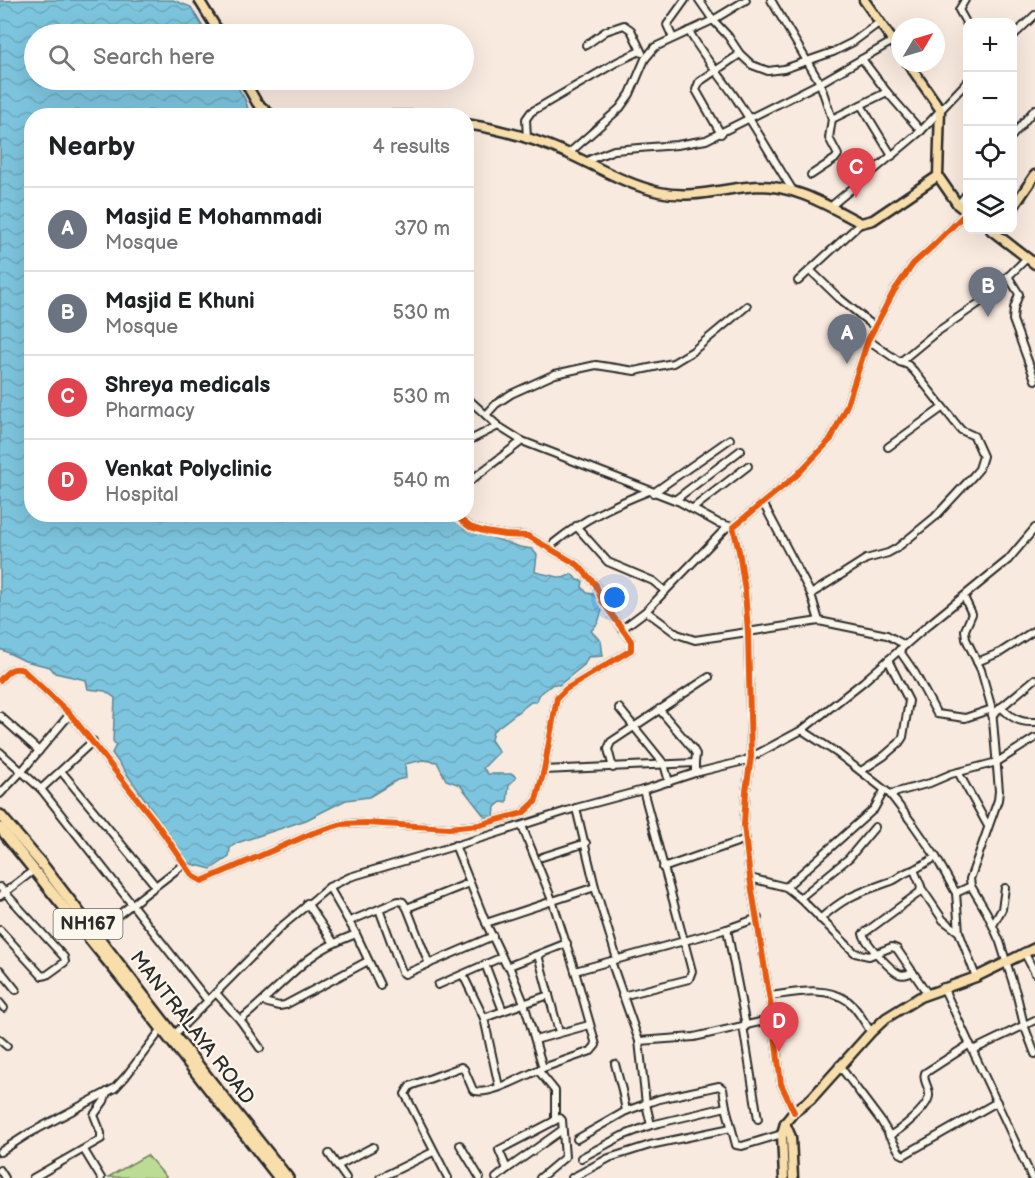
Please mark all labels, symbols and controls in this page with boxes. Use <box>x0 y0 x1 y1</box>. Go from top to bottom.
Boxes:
north arrow <box>891 18 945 72</box>
map controls <box>963 18 1017 234</box>
button: + <box>963 18 1017 72</box>
search box <box>24 24 474 90</box>
icon: search <box>45 41 78 74</box>
text: Search here <box>93 44 215 71</box>
button: − <box>963 72 1017 126</box>
button: locate <box>963 126 1017 180</box>
text: Nearby <box>48 132 135 163</box>
text: 4 results <box>372 135 450 159</box>
pin: C <box>836 148 876 198</box>
button: layers <box>963 180 1017 234</box>
text: Masjid E Mohammadi <box>105 204 322 231</box>
text: A <box>61 217 74 241</box>
text: 370 m <box>394 217 450 241</box>
text: Mosque <box>105 231 178 255</box>
pin: B <box>968 268 1008 317</box>
text: Masjid E Khuni <box>105 288 255 315</box>
text: B <box>60 301 75 325</box>
text: 530 m <box>393 301 450 325</box>
pin: A <box>828 314 866 364</box>
text: Mosque <box>105 315 178 339</box>
text: Shreya medicals <box>105 372 270 399</box>
text: C <box>60 385 75 409</box>
text: 530 m <box>393 385 450 409</box>
text: Pharmacy <box>105 399 195 423</box>
text: Venkat Polyclinic <box>105 456 272 483</box>
text: D <box>61 469 74 493</box>
text: 540 m <box>393 469 450 493</box>
text: Hospital <box>105 483 178 507</box>
your location <box>600 583 629 612</box>
road number: NH167 <box>54 909 122 939</box>
street label: MANTRALAYA ROAD <box>125 947 259 1109</box>
pin: D <box>760 1002 798 1052</box>

